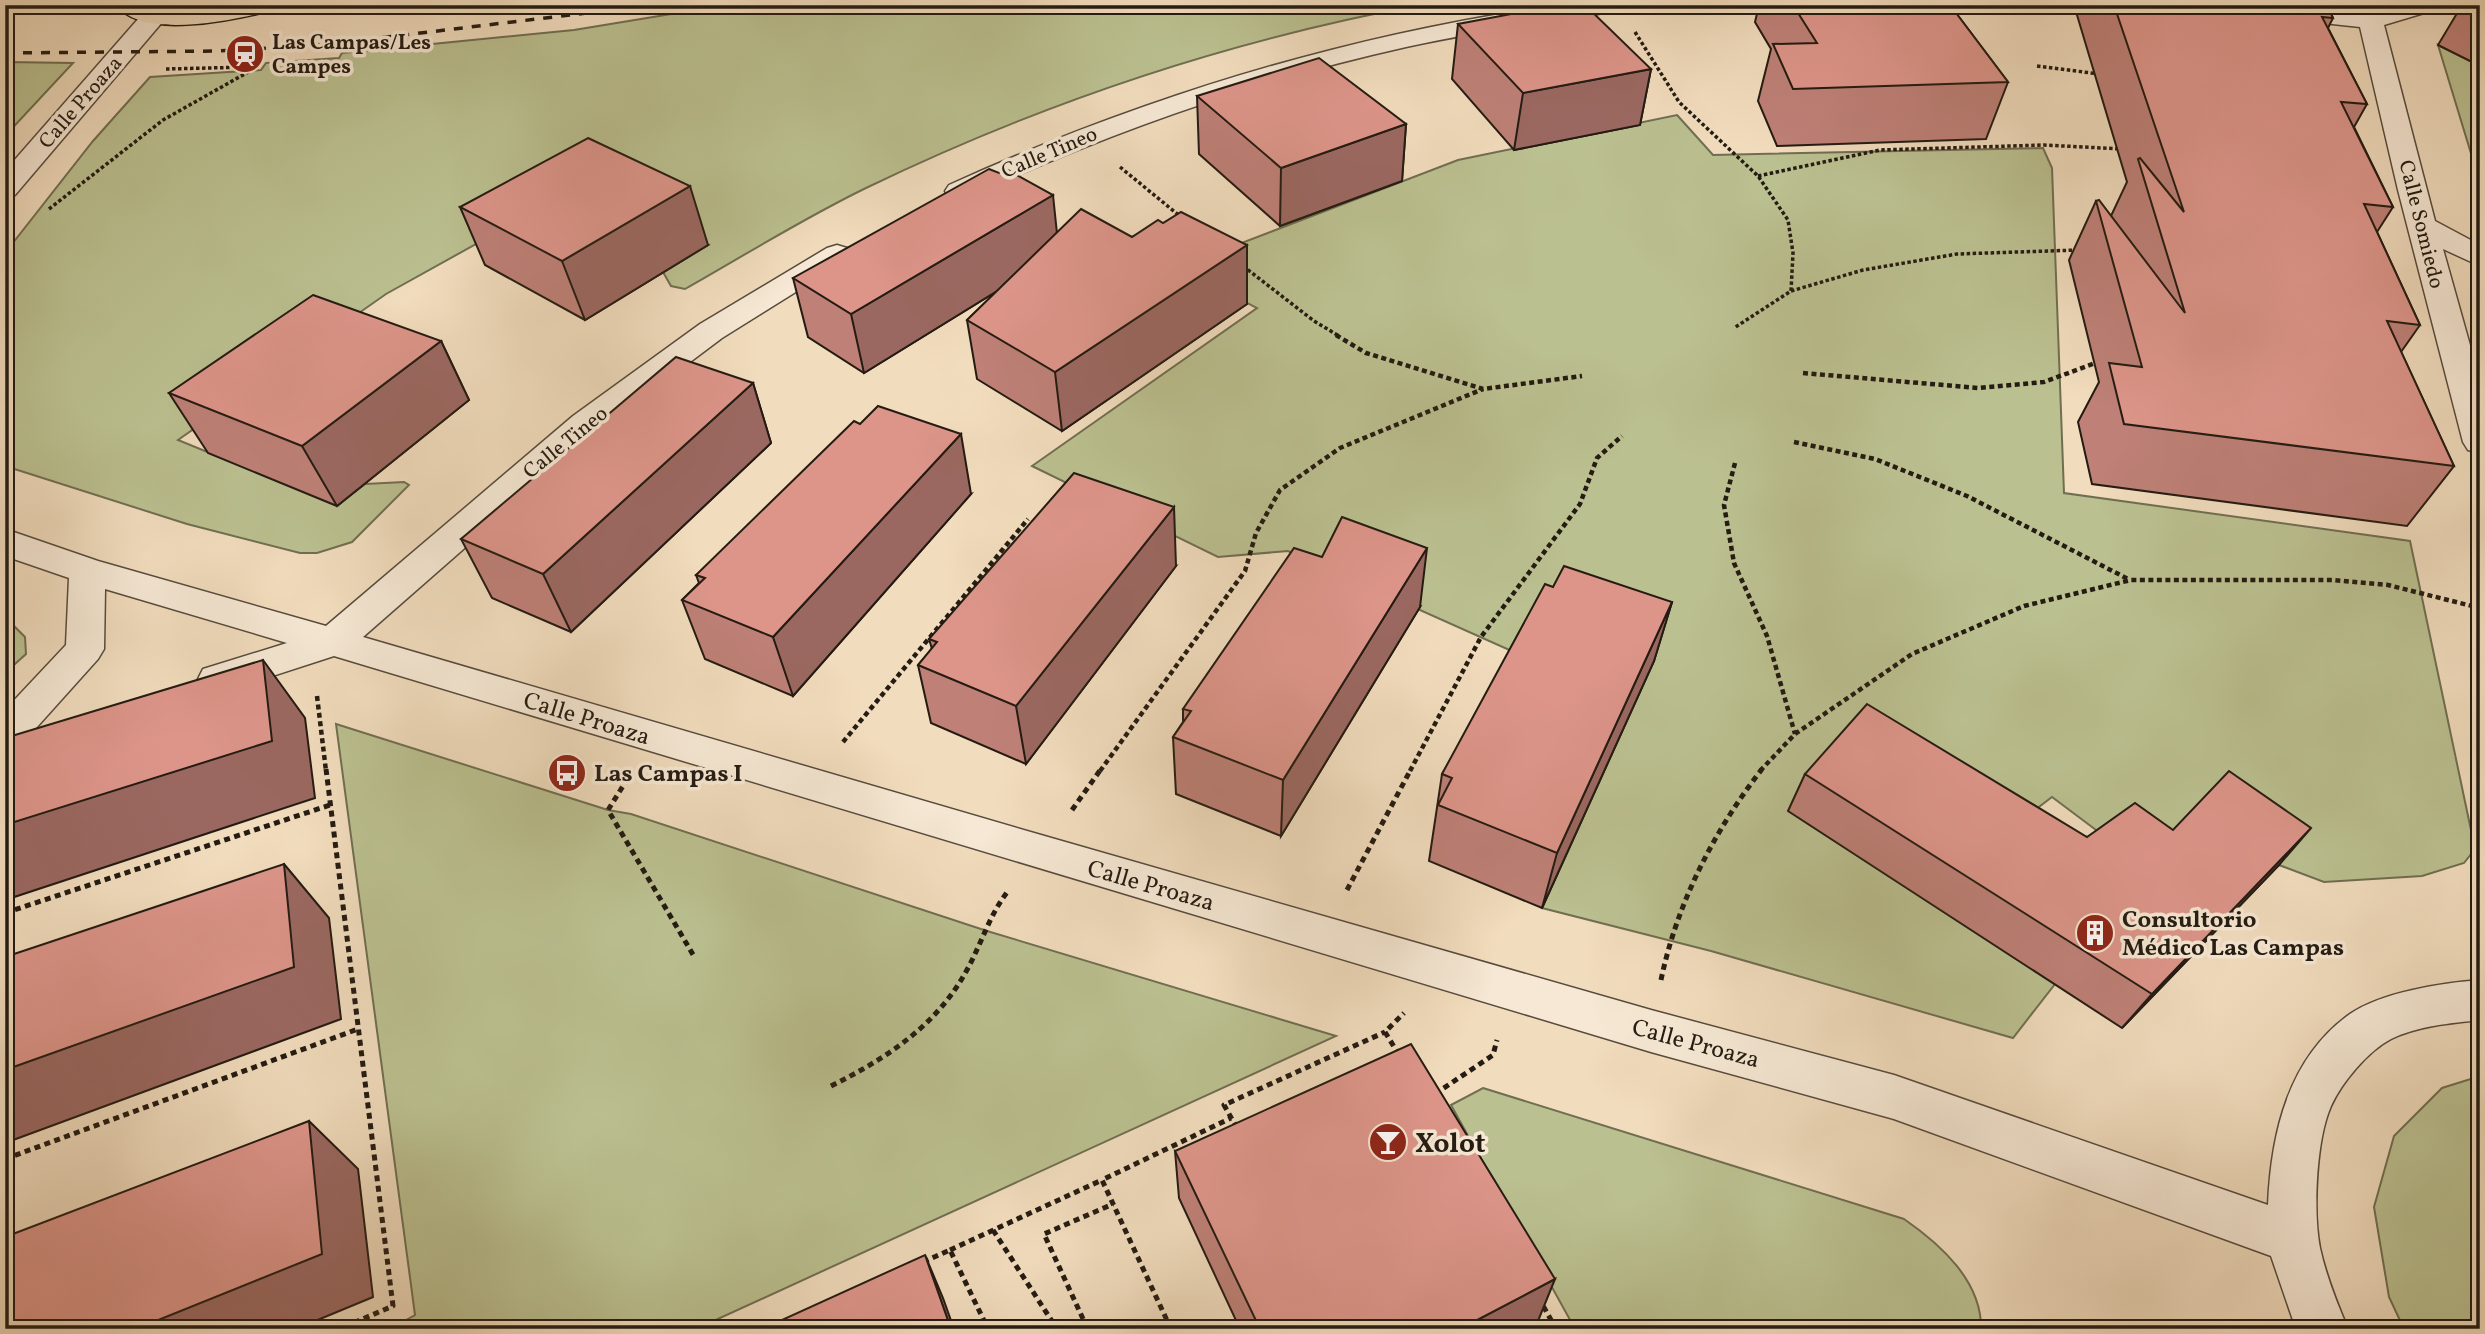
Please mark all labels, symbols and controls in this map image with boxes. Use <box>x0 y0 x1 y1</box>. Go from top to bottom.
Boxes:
place label: Las Campas/Les Campes <box>272 29 431 82</box>
station icon: Las Campas/Les Campes <box>224 33 266 75</box>
street label: Calle Proaza <box>33 50 130 156</box>
street label: Calle Tineo <box>997 120 1102 187</box>
street label: Calle Somiedo <box>2391 157 2451 292</box>
street label: Calle Tineo <box>517 400 615 486</box>
street label: Calle Proaza <box>519 685 654 755</box>
bus stop icon: Las Campas I <box>546 752 588 794</box>
place label: Las Campas I <box>594 758 743 792</box>
street label: Calle Proaza <box>1083 853 1218 921</box>
place label: Consultorio Médico Las Campas <box>2122 904 2344 966</box>
building icon: Consultorio Médico Las Campas <box>2074 912 2116 954</box>
street label: Calle Proaza <box>1628 1012 1763 1078</box>
bar icon: Xolot <box>1367 1121 1409 1163</box>
place label: Xolot <box>1415 1125 1485 1164</box>

